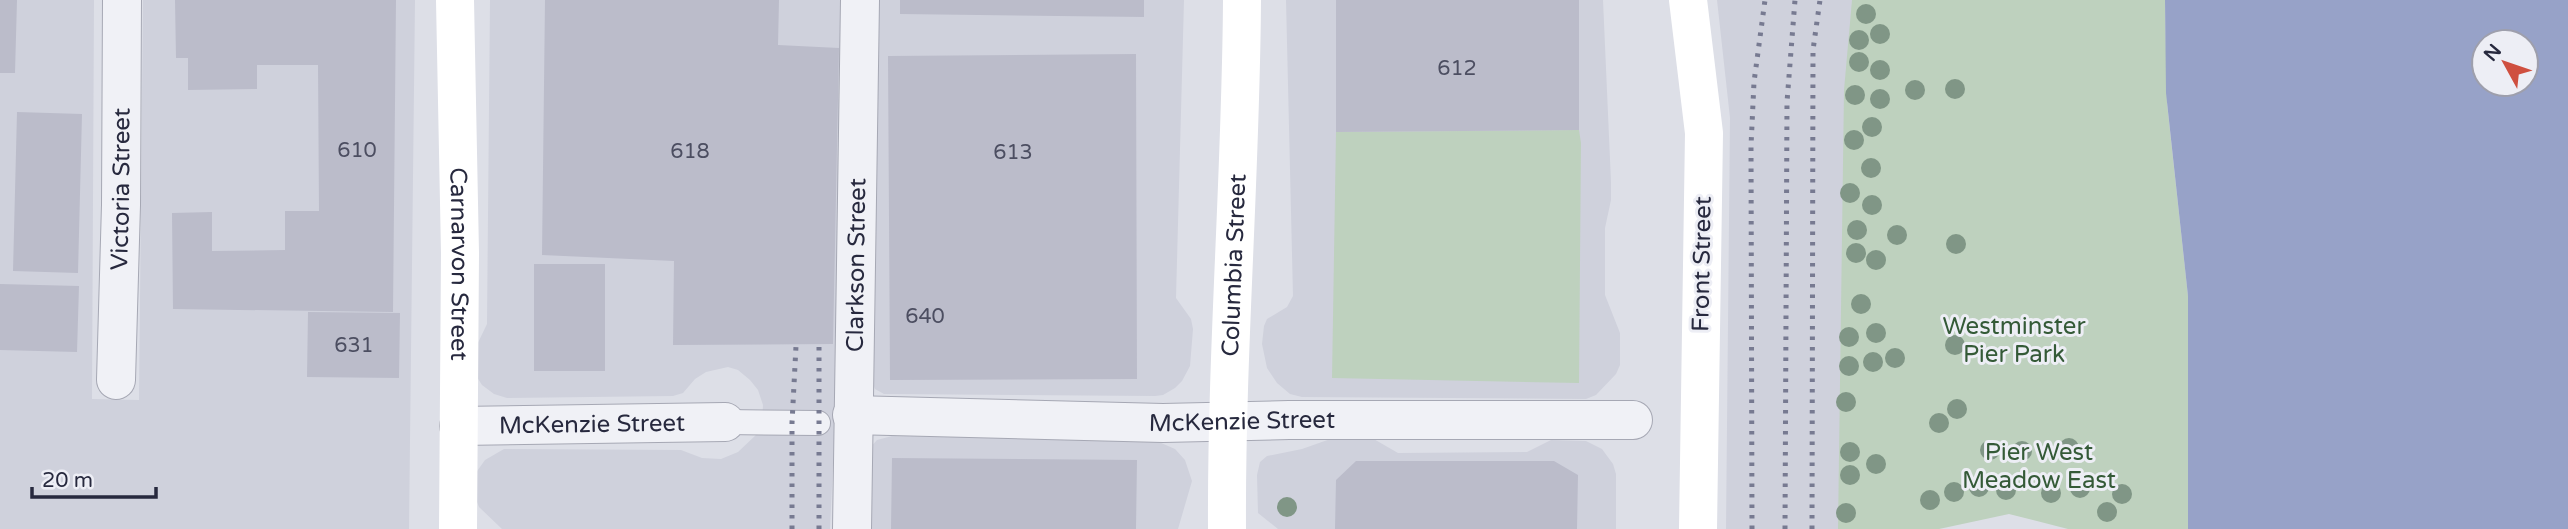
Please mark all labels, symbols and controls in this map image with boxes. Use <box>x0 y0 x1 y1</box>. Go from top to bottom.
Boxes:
north arrow <box>2470 28 2540 98</box>
text: N <box>2479 40 2506 66</box>
house number: 612 <box>1437 56 1477 81</box>
street label: Victoria Street <box>105 108 136 271</box>
house number: 610 <box>337 138 377 163</box>
house number: 618 <box>670 139 710 164</box>
house number: 613 <box>993 140 1033 165</box>
street label: Carnarvon Street <box>444 167 475 361</box>
street label: Columbia Street <box>1216 173 1252 357</box>
street label: Clarkson Street <box>840 178 872 352</box>
street label: Front Street <box>1686 196 1718 332</box>
house number: 640 <box>905 304 945 329</box>
park label: Westminster Pier Park <box>1942 312 2086 369</box>
house number: 631 <box>334 333 374 358</box>
street label: McKenzie Street <box>1148 405 1335 438</box>
street label: McKenzie Street <box>499 408 685 440</box>
park label: Pier West Meadow East <box>1962 438 2116 495</box>
scale bar <box>32 456 156 500</box>
text: 20 m <box>42 468 93 493</box>

